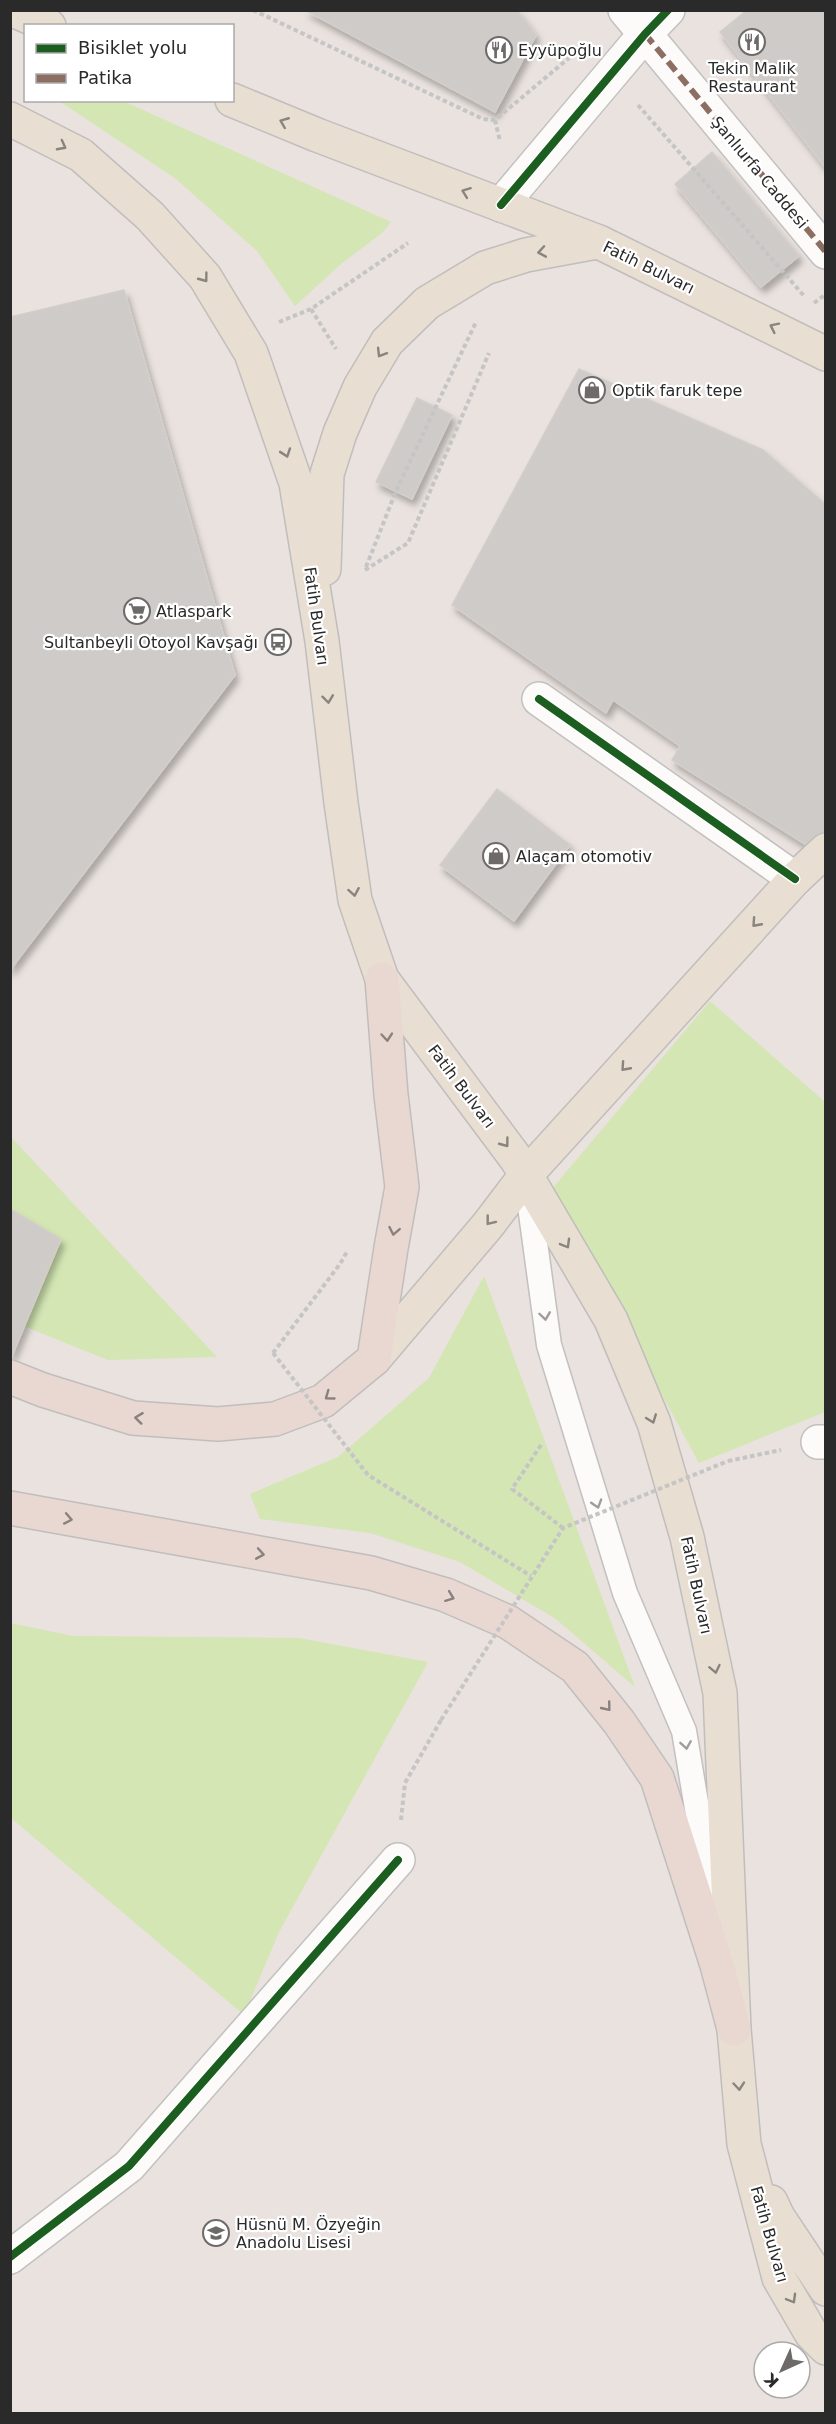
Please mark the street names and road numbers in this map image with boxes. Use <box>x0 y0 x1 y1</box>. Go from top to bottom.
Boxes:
street label: Şanlıurfa Caddesi <box>707 113 812 232</box>
street label: Fatih Bulvarı <box>600 237 698 298</box>
street label: Fatih Bulvarı <box>300 566 333 667</box>
street label: Fatih Bulvarı <box>424 1041 499 1132</box>
street label: Fatih Bulvarı <box>677 1535 716 1636</box>
street label: Fatih Bulvarı <box>747 2184 792 2285</box>

